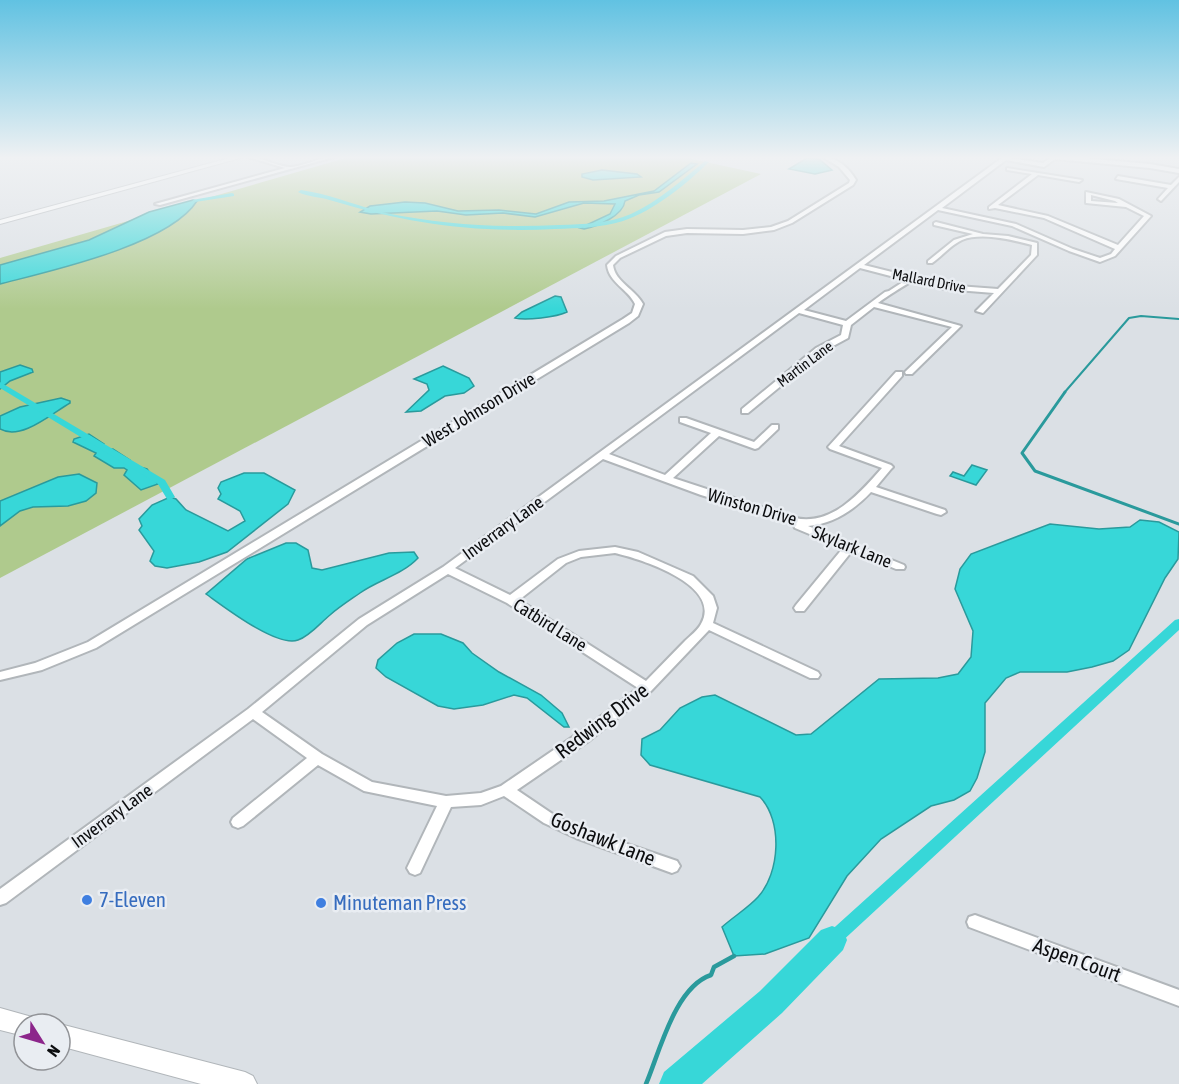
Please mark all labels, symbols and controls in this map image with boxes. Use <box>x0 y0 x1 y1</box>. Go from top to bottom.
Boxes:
street label: Mallard Drive <box>891 265 968 296</box>
street label: Martin Lane <box>774 337 836 390</box>
street label: West Johnson Drive <box>419 368 539 451</box>
street label: Winston Drive <box>705 484 799 529</box>
street label: Inverrary Lane <box>458 491 547 564</box>
street label: Skylark Lane <box>809 521 895 572</box>
street label: Catbird Lane <box>510 594 591 655</box>
street label: Redwing Drive <box>550 677 653 763</box>
street label: Inverrary Lane <box>67 779 156 852</box>
street label: Goshawk Lane <box>548 806 659 870</box>
place label: 7-Eleven <box>99 887 166 911</box>
place label: Minuteman Press <box>333 890 466 914</box>
marker: 7-Eleven <box>80 893 94 907</box>
marker: Minuteman Press <box>314 896 328 910</box>
street label: Aspen Court <box>1030 932 1125 986</box>
north arrow <box>12 1012 72 1072</box>
text: N <box>44 1042 64 1060</box>

